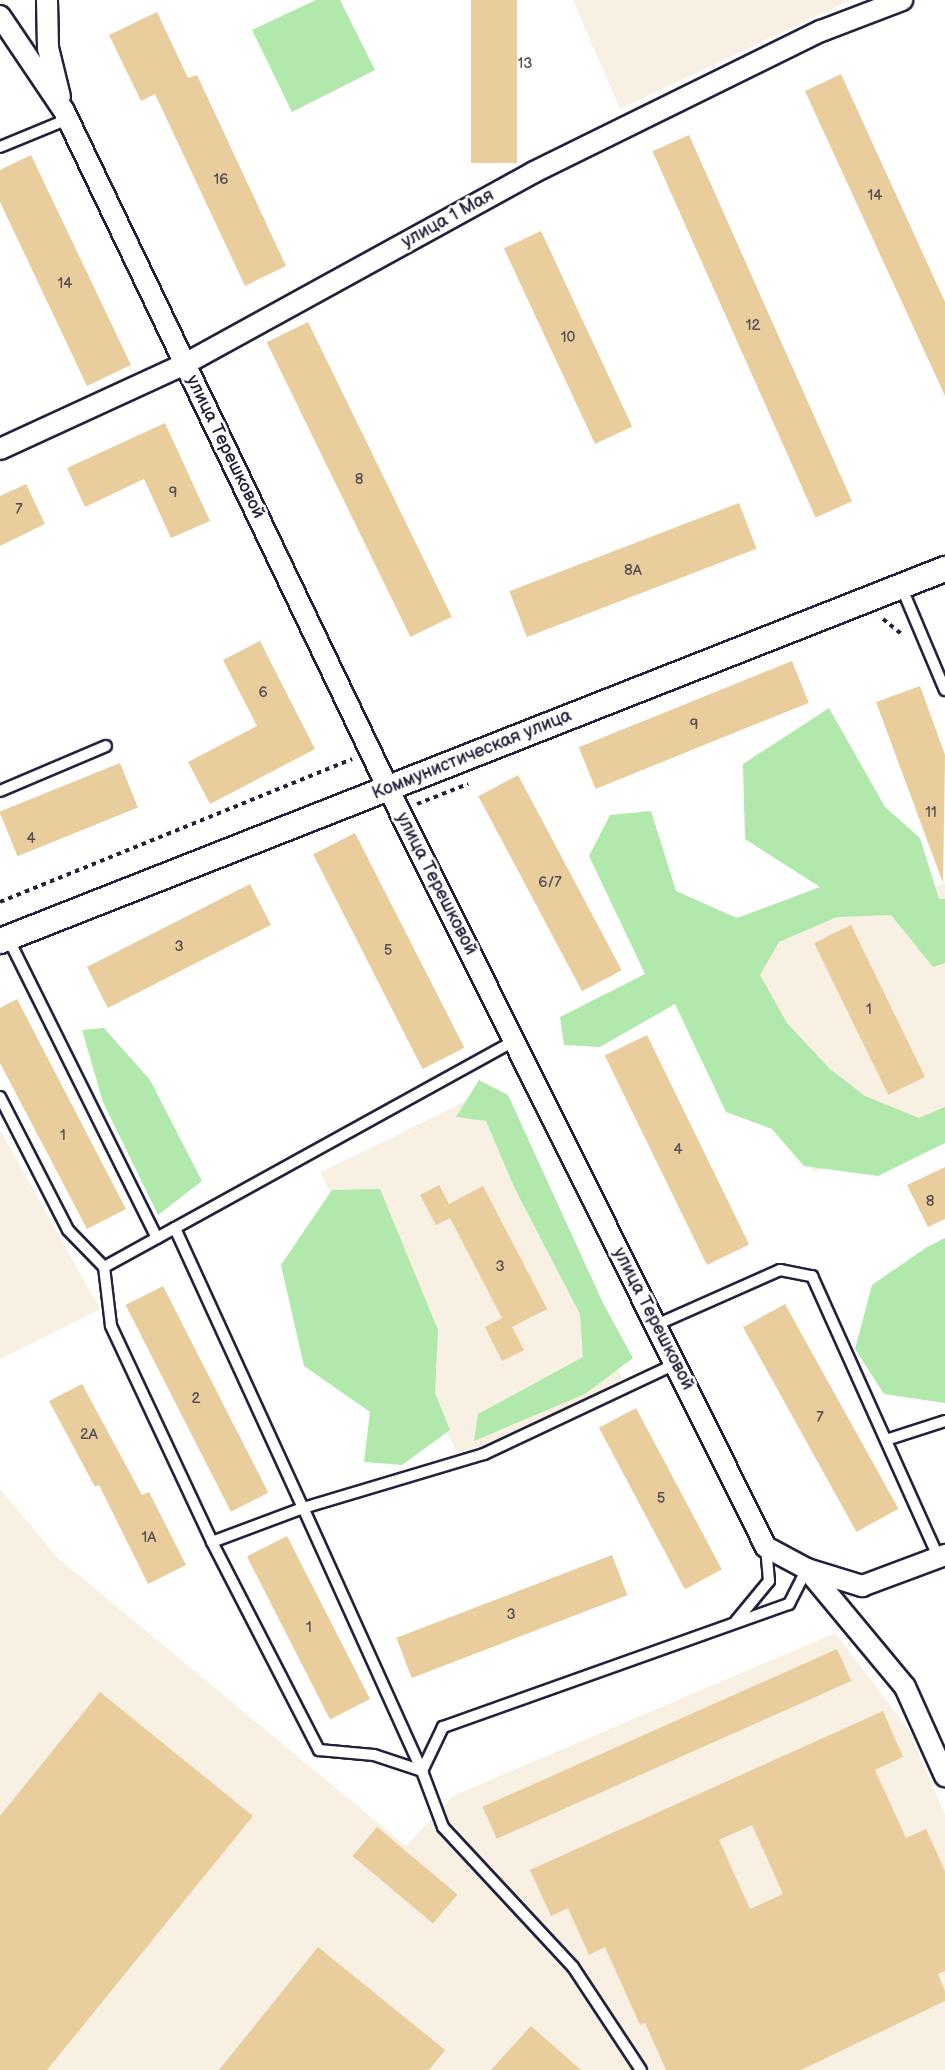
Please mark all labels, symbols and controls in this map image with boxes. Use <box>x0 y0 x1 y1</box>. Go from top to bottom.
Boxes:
house number: 13 <box>517 55 533 73</box>
house number: 16 <box>214 171 228 189</box>
street label: улица 1 Мая <box>398 185 498 253</box>
house number: 14 <box>868 187 882 205</box>
house number: 14 <box>58 275 72 293</box>
house number: 12 <box>746 317 760 335</box>
house number: 10 <box>561 329 575 347</box>
street label: улица Терешковой <box>181 372 269 522</box>
house number: 8 <box>355 471 363 489</box>
house number: 9 <box>169 484 177 502</box>
house number: 7 <box>15 501 23 519</box>
house number: 8А <box>624 562 642 580</box>
house number: 6 <box>258 684 268 702</box>
street label: Коммунистическая улица <box>369 705 575 805</box>
house number: 9 <box>690 716 698 734</box>
house number: 11 <box>925 804 937 822</box>
street label: улица Терешковой <box>391 809 481 959</box>
house number: 4 <box>26 830 36 848</box>
house number: 6/7 <box>538 874 562 892</box>
house number: 3 <box>174 938 184 956</box>
house number: 5 <box>384 942 392 960</box>
house number: 1 <box>866 1001 872 1019</box>
house number: 1 <box>60 1127 66 1145</box>
house number: 4 <box>673 1141 683 1159</box>
house number: 8 <box>926 1193 934 1211</box>
street label: улица Терешковой <box>608 1244 698 1394</box>
house number: 3 <box>495 1258 505 1276</box>
house number: 2 <box>192 1390 200 1408</box>
house number: 7 <box>816 1409 824 1427</box>
house number: 2А <box>80 1426 98 1444</box>
house number: 5 <box>657 1490 665 1508</box>
house number: 1А <box>142 1529 156 1547</box>
house number: 3 <box>506 1606 516 1624</box>
house number: 1 <box>306 1619 312 1637</box>

